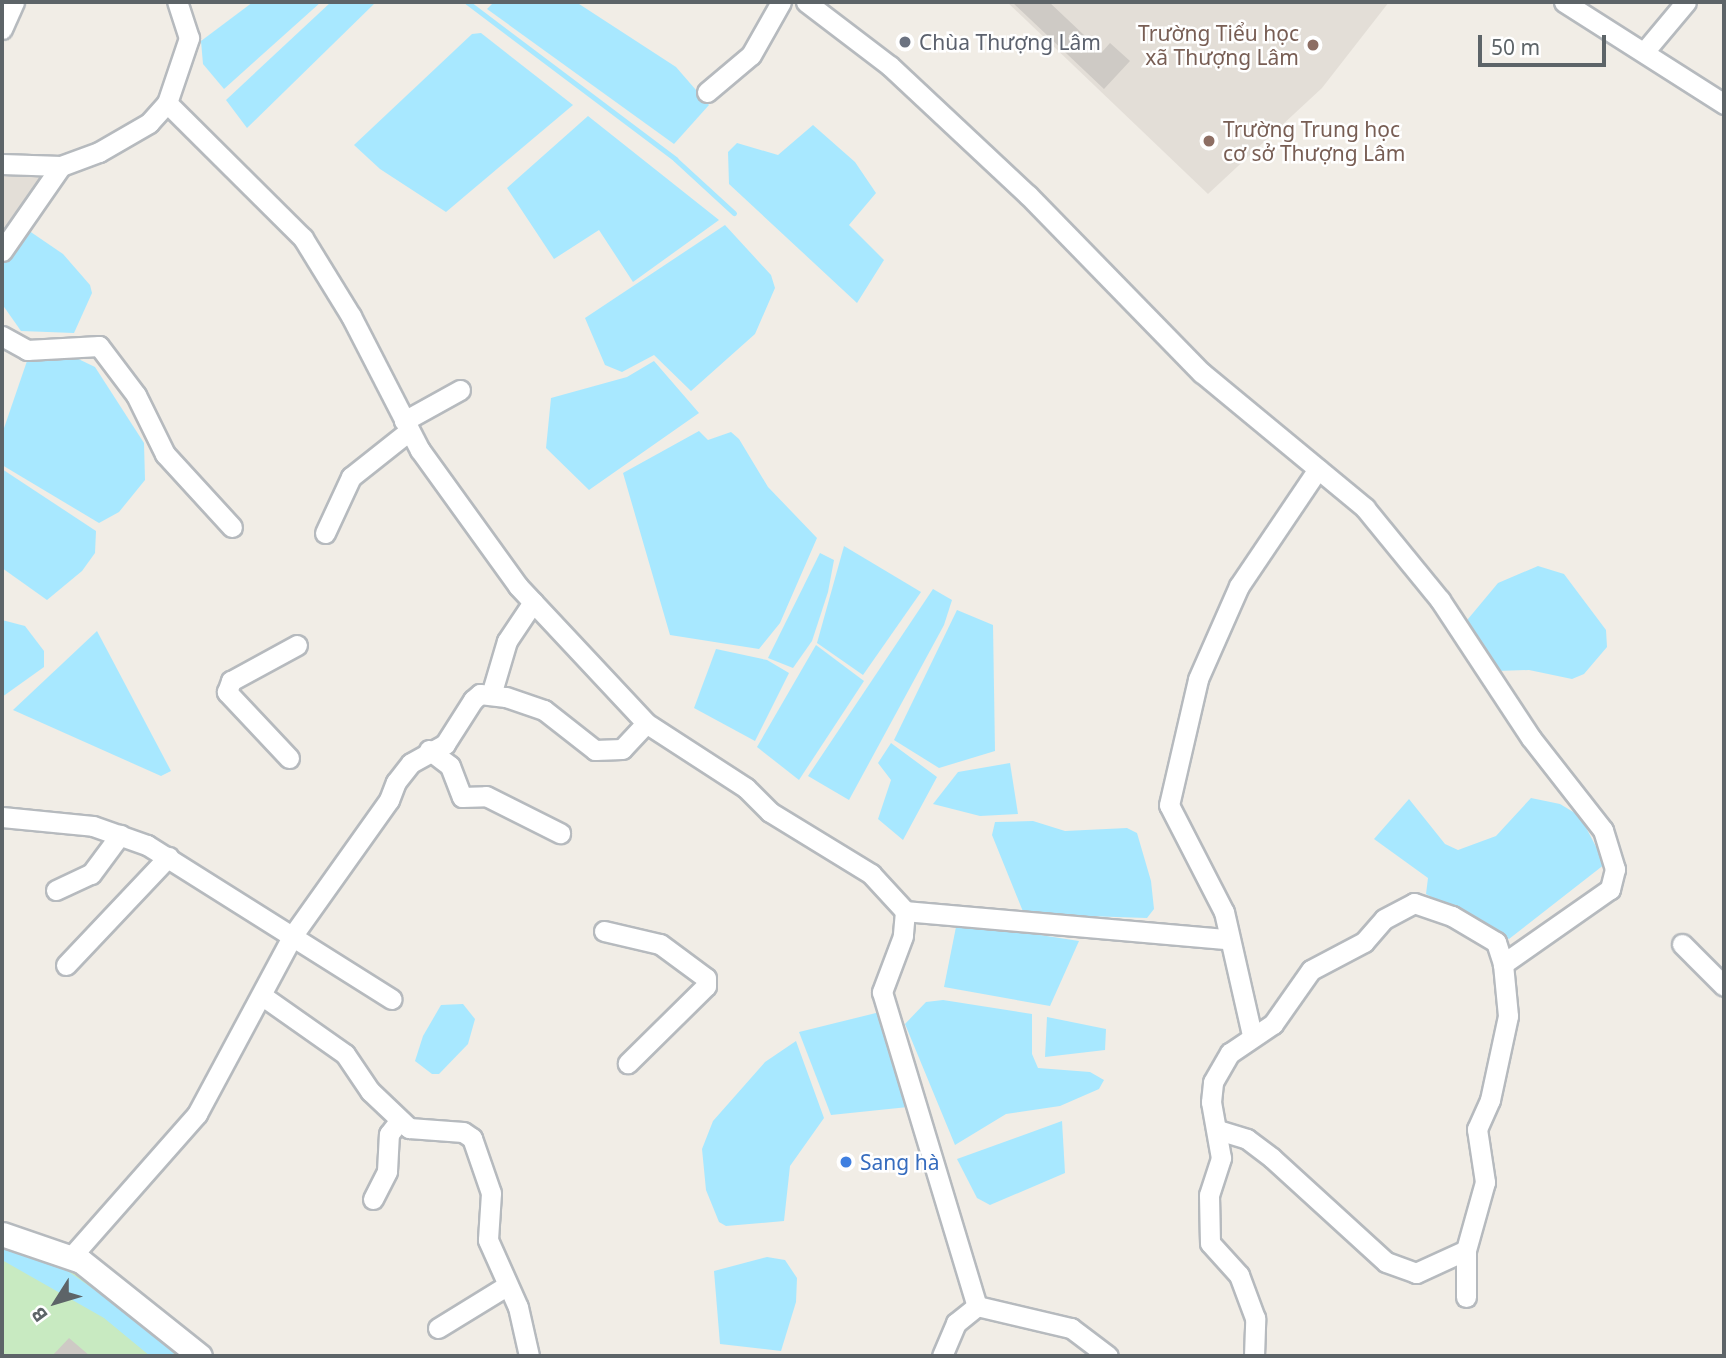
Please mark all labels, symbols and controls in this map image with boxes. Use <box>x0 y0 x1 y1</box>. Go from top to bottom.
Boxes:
place label: Trường Tiểu học xã Thượng Lâm <box>1138 20 1299 70</box>
scale bar <box>1481 21 1609 65</box>
place label: Chùa Thượng Lâm <box>919 29 1101 55</box>
text: 50 m <box>1491 33 1540 61</box>
marker: Chùa Thượng Lâm <box>897 34 913 50</box>
marker: Trường Tiểu học xã Thượng Lâm <box>1305 37 1321 53</box>
place label: Trường Trung học cơ sở Thượng Lâm <box>1223 116 1405 166</box>
marker: Trường Trung học cơ sở Thượng Lâm <box>1201 133 1217 149</box>
place label: Sang hà <box>860 1149 939 1175</box>
marker: Sang hà <box>838 1154 854 1170</box>
north arrow <box>21 1267 91 1337</box>
text: B <box>25 1302 53 1328</box>

